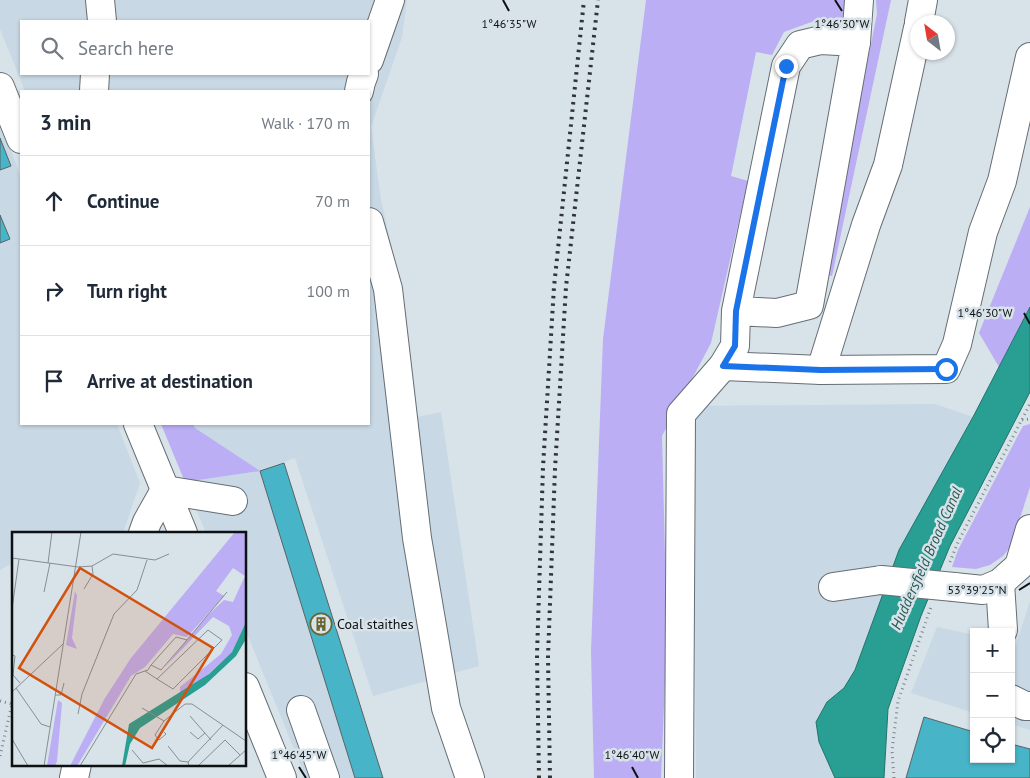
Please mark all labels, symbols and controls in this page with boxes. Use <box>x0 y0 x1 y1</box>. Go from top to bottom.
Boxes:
north arrow <box>910 15 955 60</box>
text: 1°46'35"W <box>482 16 536 31</box>
text: 1°46'30"W <box>815 16 869 31</box>
search box <box>20 20 370 75</box>
icon: search <box>38 34 66 62</box>
text: Search here <box>78 36 174 60</box>
route end <box>775 55 798 78</box>
text: 3 min <box>40 109 91 136</box>
text: Walk · 170 m <box>261 113 350 133</box>
icon: ahead <box>40 187 68 215</box>
text: Continue <box>87 189 159 213</box>
text: 70 m <box>315 191 350 211</box>
icon: right <box>40 277 68 305</box>
text: Turn right <box>87 279 167 303</box>
text: 100 m <box>307 281 350 301</box>
text: 1°46'30"W <box>958 305 1012 320</box>
route start <box>935 358 958 381</box>
icon: arrive <box>40 367 68 395</box>
text: Arrive at destination <box>87 369 253 393</box>
water label: Huddersfield Broad Canal <box>886 484 966 632</box>
inset map <box>12 532 246 766</box>
text: 53°39'25"N <box>947 582 1007 597</box>
building icon: Coal staithes <box>309 612 333 636</box>
place label: Coal staithes <box>337 615 414 633</box>
map controls <box>970 628 1015 763</box>
button: + <box>970 628 1015 673</box>
button: − <box>970 673 1015 718</box>
button: locate <box>970 718 1015 763</box>
text: 1°46'45"W <box>272 747 326 762</box>
text: 1°46'40"W <box>605 747 659 762</box>

